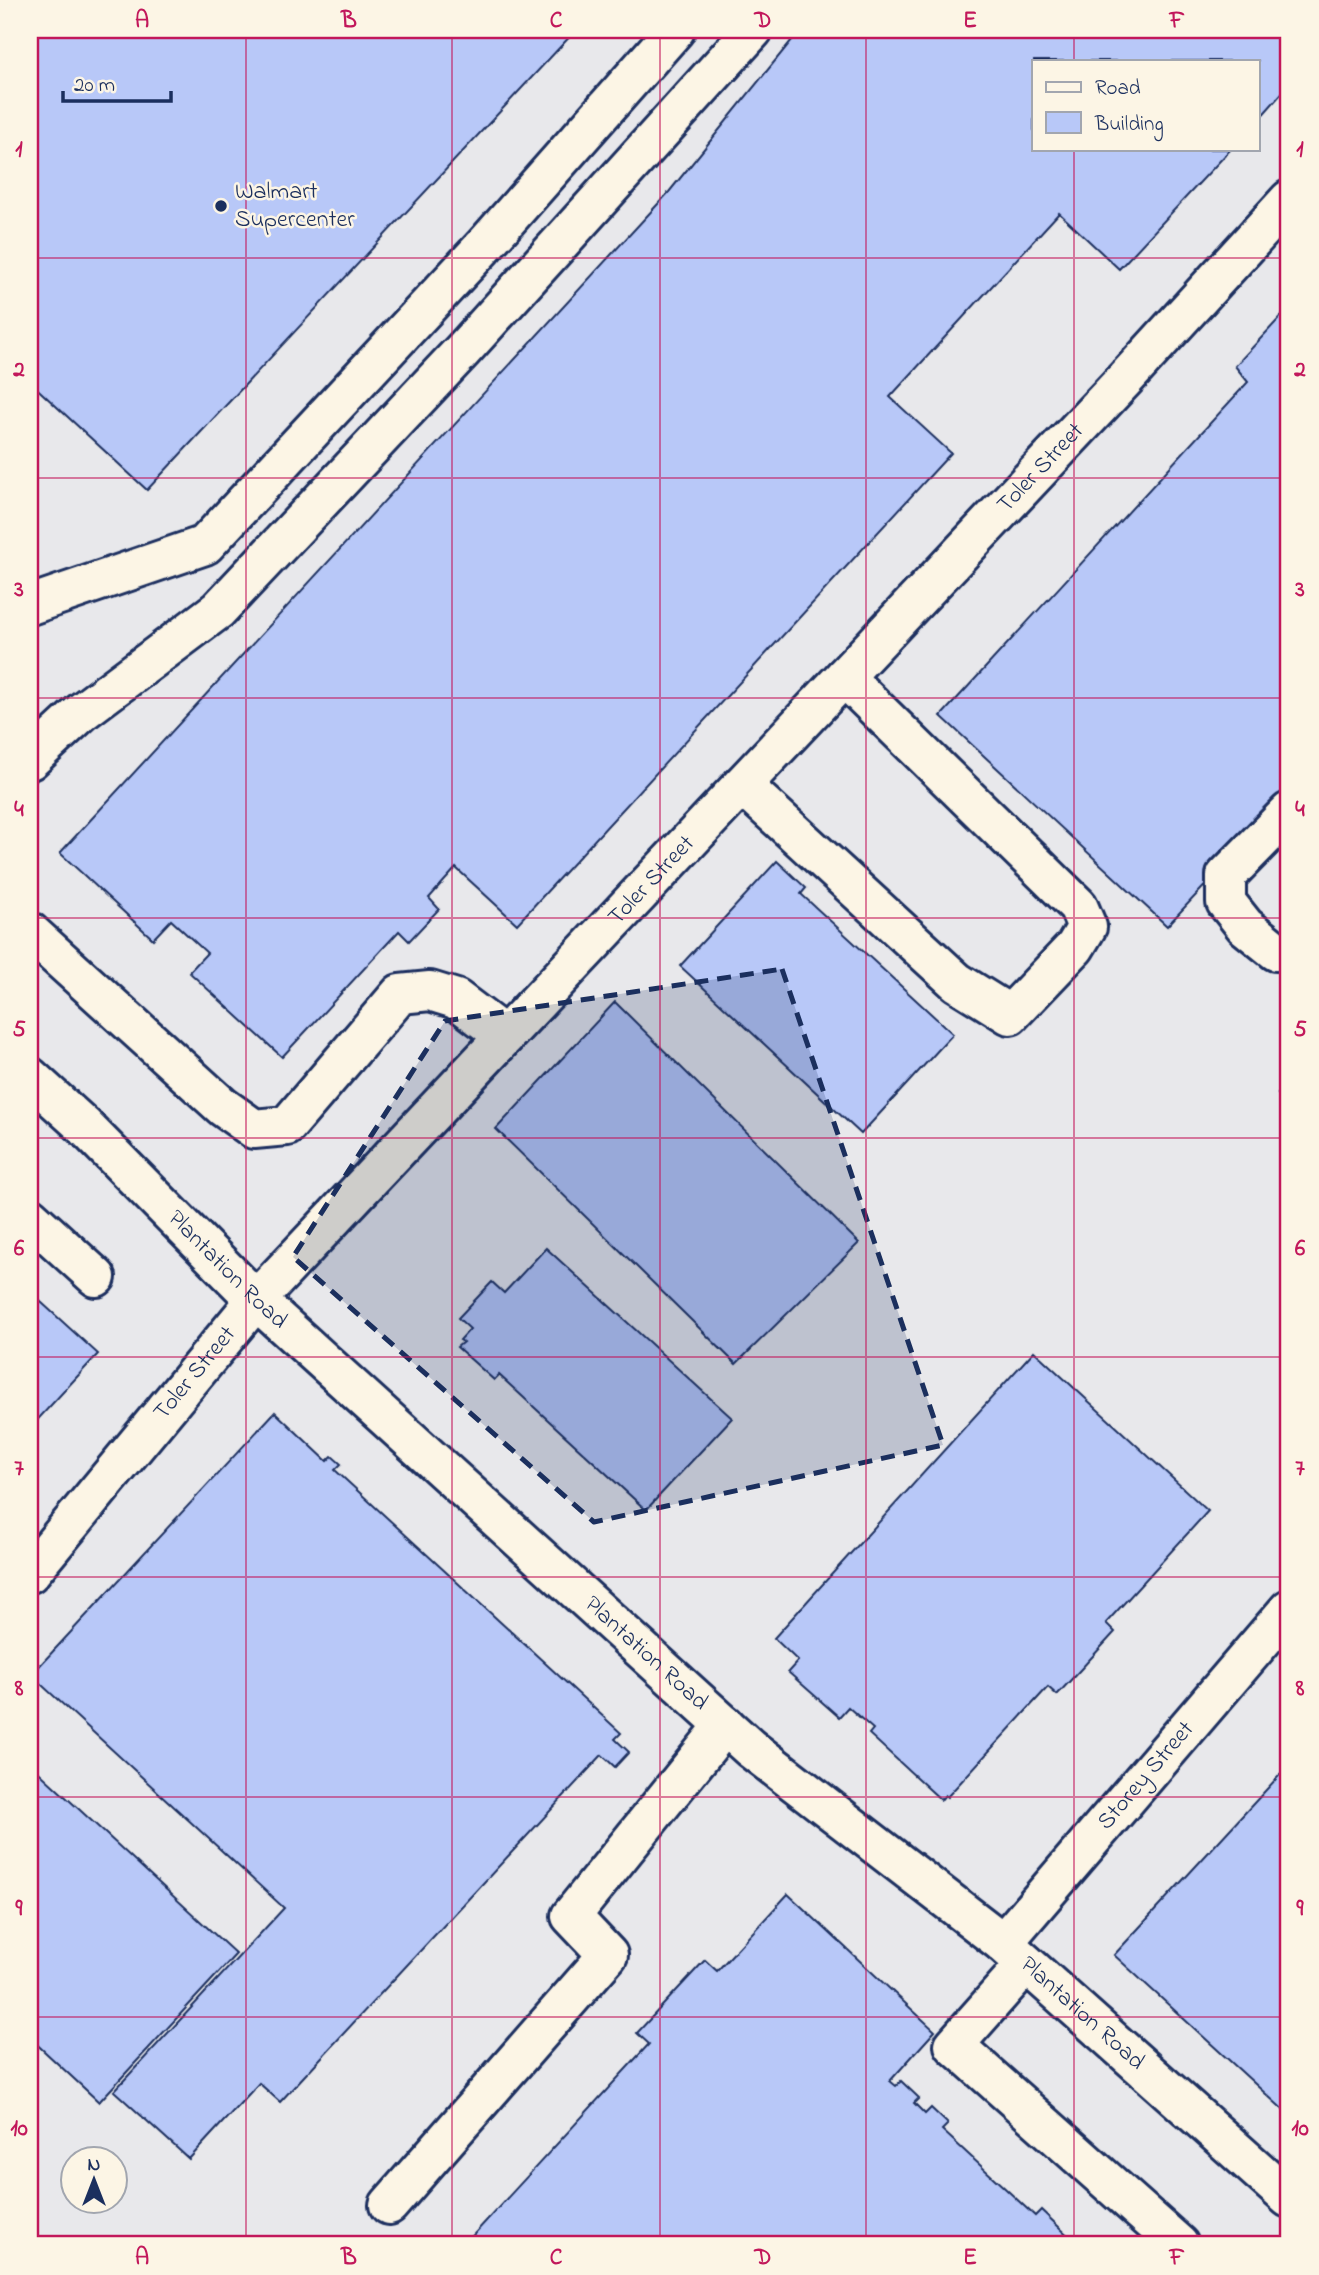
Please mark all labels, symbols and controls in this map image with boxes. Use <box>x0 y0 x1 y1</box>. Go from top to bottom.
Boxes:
text: A <box>135 5 149 38</box>
text: B <box>340 5 357 38</box>
text: C <box>550 5 563 38</box>
text: D <box>754 5 771 38</box>
text: E <box>963 5 977 38</box>
text: F <box>1169 5 1185 38</box>
scale bar <box>63 60 172 104</box>
legend <box>1032 60 1260 150</box>
text: 20 m <box>74 71 115 101</box>
text: Road <box>1095 74 1141 104</box>
text: Building <box>1094 110 1164 142</box>
text: 1 <box>15 134 23 167</box>
text: 1 <box>1296 134 1304 167</box>
place label: Walmart Supercenter <box>235 175 355 238</box>
marker: Walmart Supercenter <box>213 198 229 214</box>
text: 2 <box>12 354 25 387</box>
text: 2 <box>1293 354 1306 387</box>
street label: Toler Street <box>989 415 1093 522</box>
text: 3 <box>13 574 24 607</box>
text: 3 <box>1294 574 1305 607</box>
text: 4 <box>14 794 24 827</box>
text: 4 <box>1295 794 1305 827</box>
street label: Toler Street <box>600 827 703 934</box>
text: 5 <box>12 1014 26 1047</box>
text: 5 <box>1293 1014 1307 1047</box>
street label: Plantation Road <box>159 1202 296 1338</box>
text: 6 <box>14 1233 25 1266</box>
text: 6 <box>1295 1233 1306 1266</box>
street label: Toler Street <box>146 1319 245 1428</box>
text: 7 <box>14 1453 24 1486</box>
text: 7 <box>1295 1453 1305 1486</box>
street label: Plantation Road <box>576 1588 716 1720</box>
text: 8 <box>14 1673 24 1706</box>
text: 8 <box>1295 1673 1305 1706</box>
street label: Storey Street <box>1089 1714 1203 1838</box>
text: 9 <box>15 1893 24 1926</box>
text: 9 <box>1296 1893 1305 1926</box>
street label: Plantation Road <box>1012 1948 1153 2079</box>
text: 10 <box>10 2113 28 2146</box>
text: 10 <box>1291 2113 1309 2146</box>
north arrow <box>60 2146 130 2216</box>
text: N <box>88 2152 101 2179</box>
text: A <box>135 2242 149 2275</box>
text: B <box>340 2242 357 2275</box>
text: C <box>550 2242 563 2275</box>
text: D <box>754 2242 771 2275</box>
text: E <box>963 2242 977 2275</box>
text: F <box>1169 2242 1185 2275</box>

